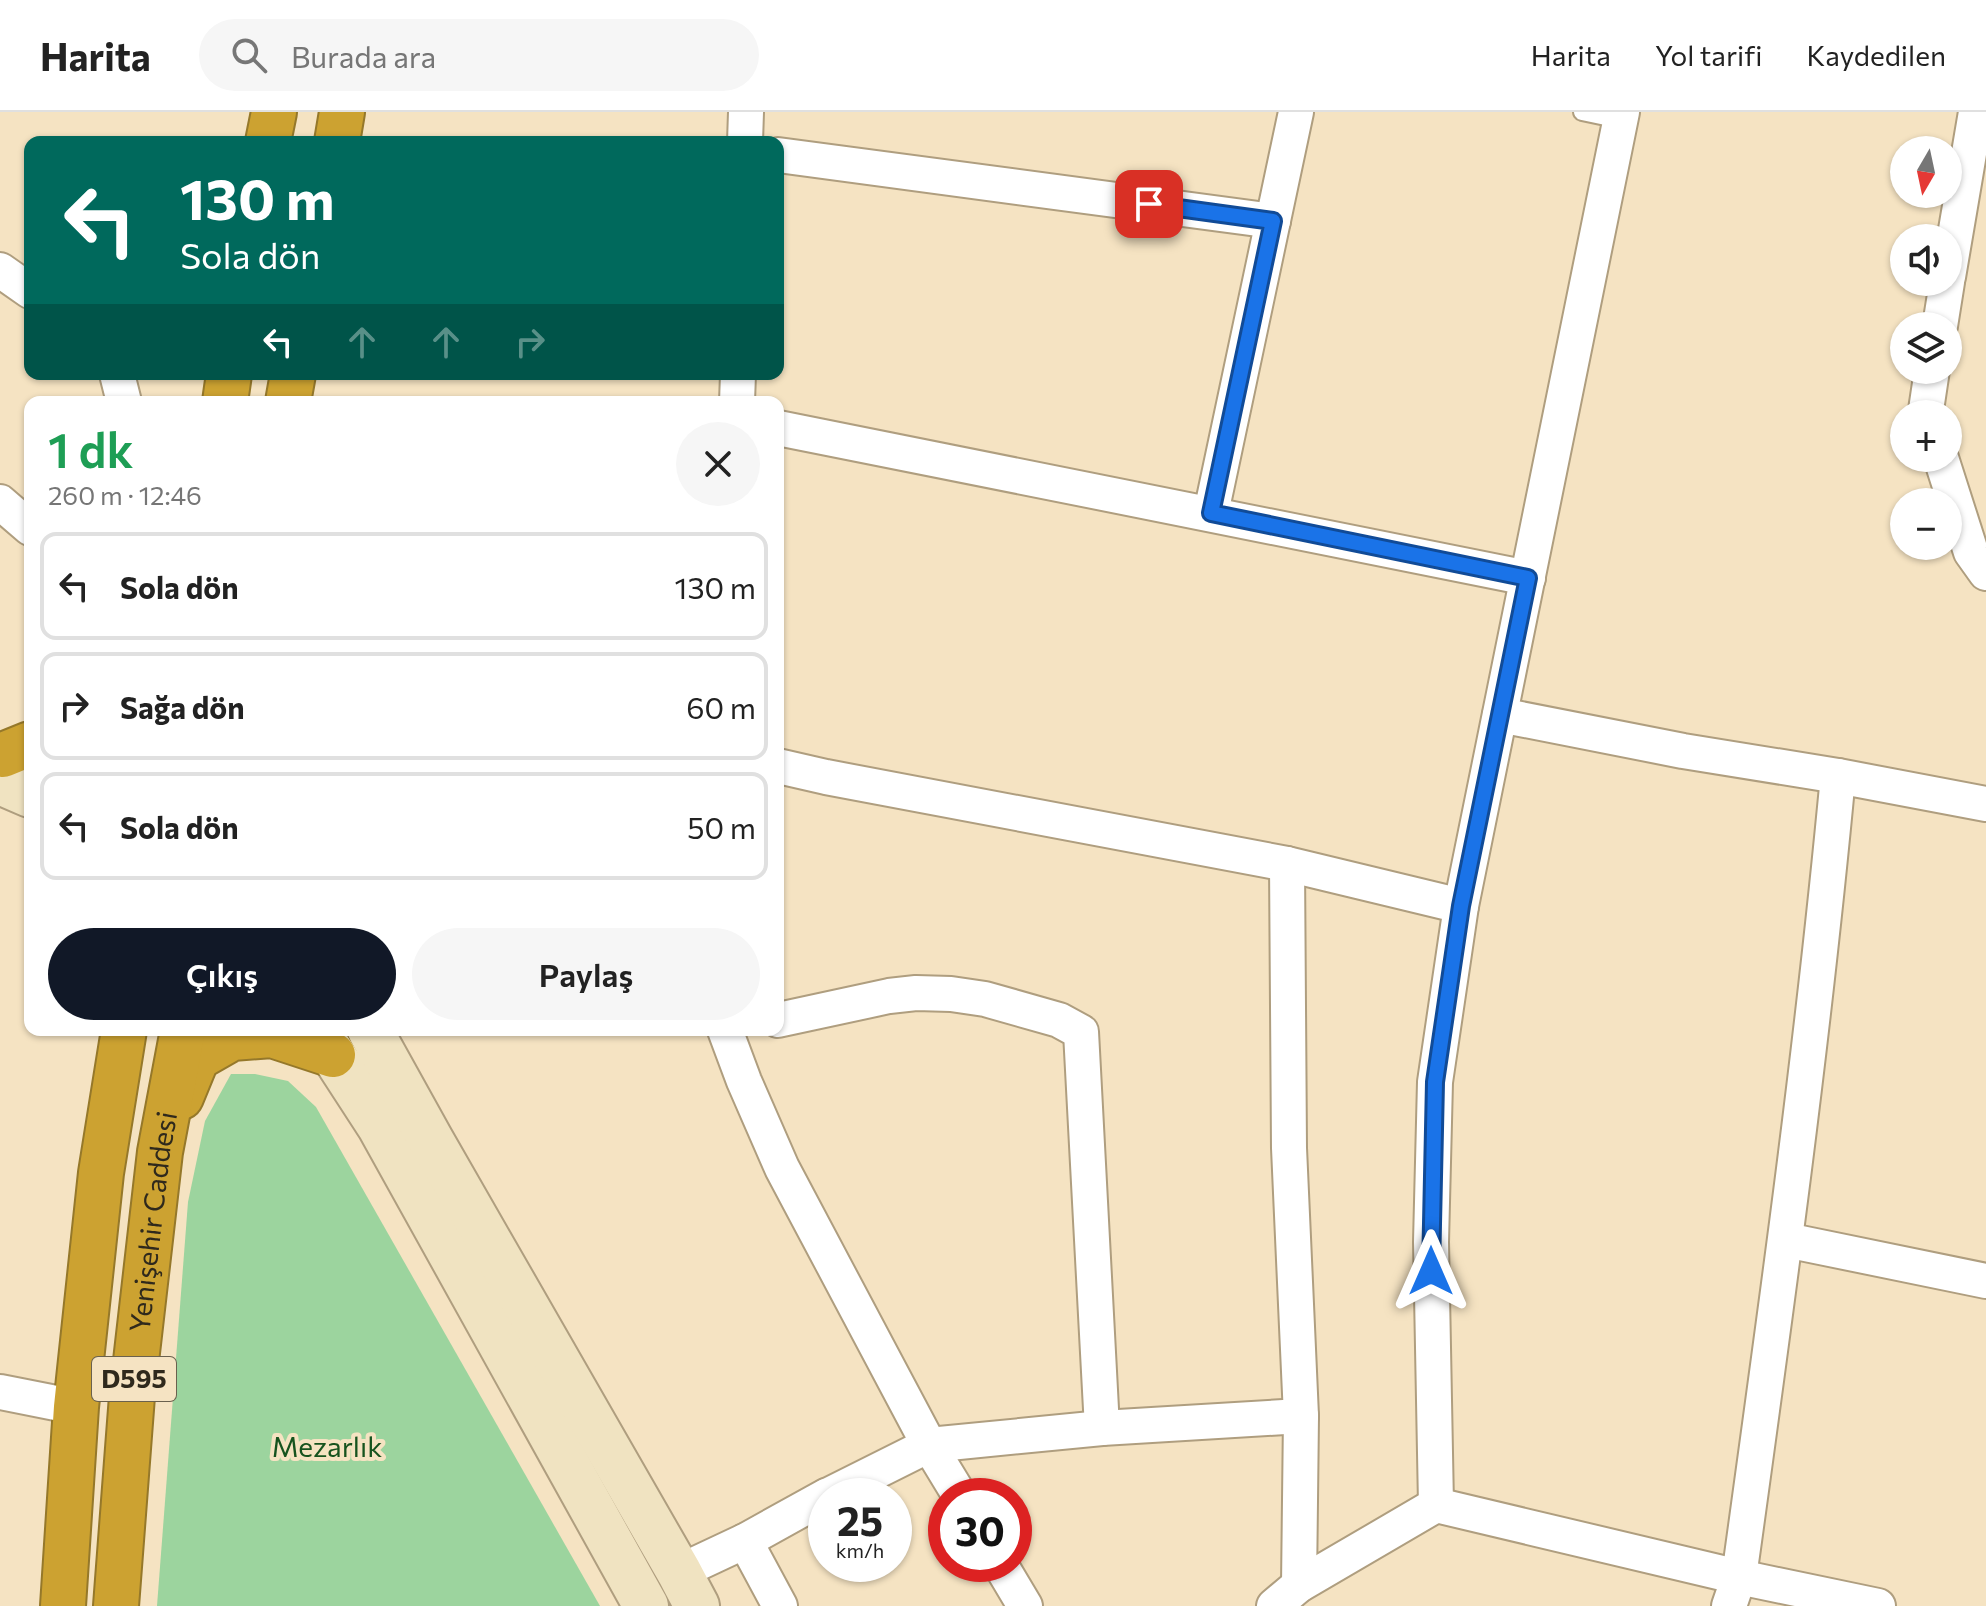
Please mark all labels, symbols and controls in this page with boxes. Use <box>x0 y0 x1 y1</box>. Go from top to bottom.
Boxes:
search box <box>199 19 759 91</box>
text: Harita <box>40 32 151 79</box>
icon: search <box>227 33 271 77</box>
text: Burada ara <box>291 37 436 74</box>
text: Harita <box>1531 38 1611 72</box>
text: Yol tarifi <box>1655 38 1763 72</box>
text: Kaydedilen <box>1807 38 1946 72</box>
north arrow <box>1890 136 1962 208</box>
map controls <box>1890 136 1962 560</box>
text: 130 m <box>180 163 335 232</box>
icon: left <box>48 168 152 272</box>
pin <box>1115 170 1183 238</box>
icon: arrive <box>1127 182 1171 226</box>
button: sound <box>1890 224 1962 296</box>
text: Sola dön <box>180 232 320 276</box>
button: layers <box>1890 312 1962 384</box>
icon: left <box>256 320 300 364</box>
icon: ahead <box>340 320 384 364</box>
icon: ahead <box>424 320 468 364</box>
icon: right <box>508 320 552 364</box>
button: + <box>1890 400 1962 472</box>
text: 1 dk <box>48 419 134 478</box>
button: close <box>676 422 760 506</box>
text: 260 m · 12:46 <box>48 479 202 510</box>
button: − <box>1890 488 1962 560</box>
icon: left <box>52 564 96 608</box>
text: Sola dön <box>120 568 239 605</box>
text: 130 m <box>675 568 756 605</box>
icon: right <box>52 684 96 728</box>
text: Sağa dön <box>120 688 245 725</box>
text: 60 m <box>686 688 756 725</box>
icon: left <box>52 804 96 848</box>
text: Sola dön <box>120 808 239 845</box>
text: 50 m <box>687 808 756 845</box>
button: Çıkış <box>48 928 396 1020</box>
button: Paylaş <box>412 928 760 1020</box>
street label: Yenişehir Caddesi <box>121 1109 183 1334</box>
position arrow <box>1389 1229 1473 1313</box>
road number: D595 <box>92 1357 176 1401</box>
park label: Mezarlık <box>272 1429 382 1463</box>
speed limit sign: 30 <box>928 1478 1032 1582</box>
text: 25 <box>837 1495 883 1544</box>
text: km/h <box>836 1538 884 1562</box>

